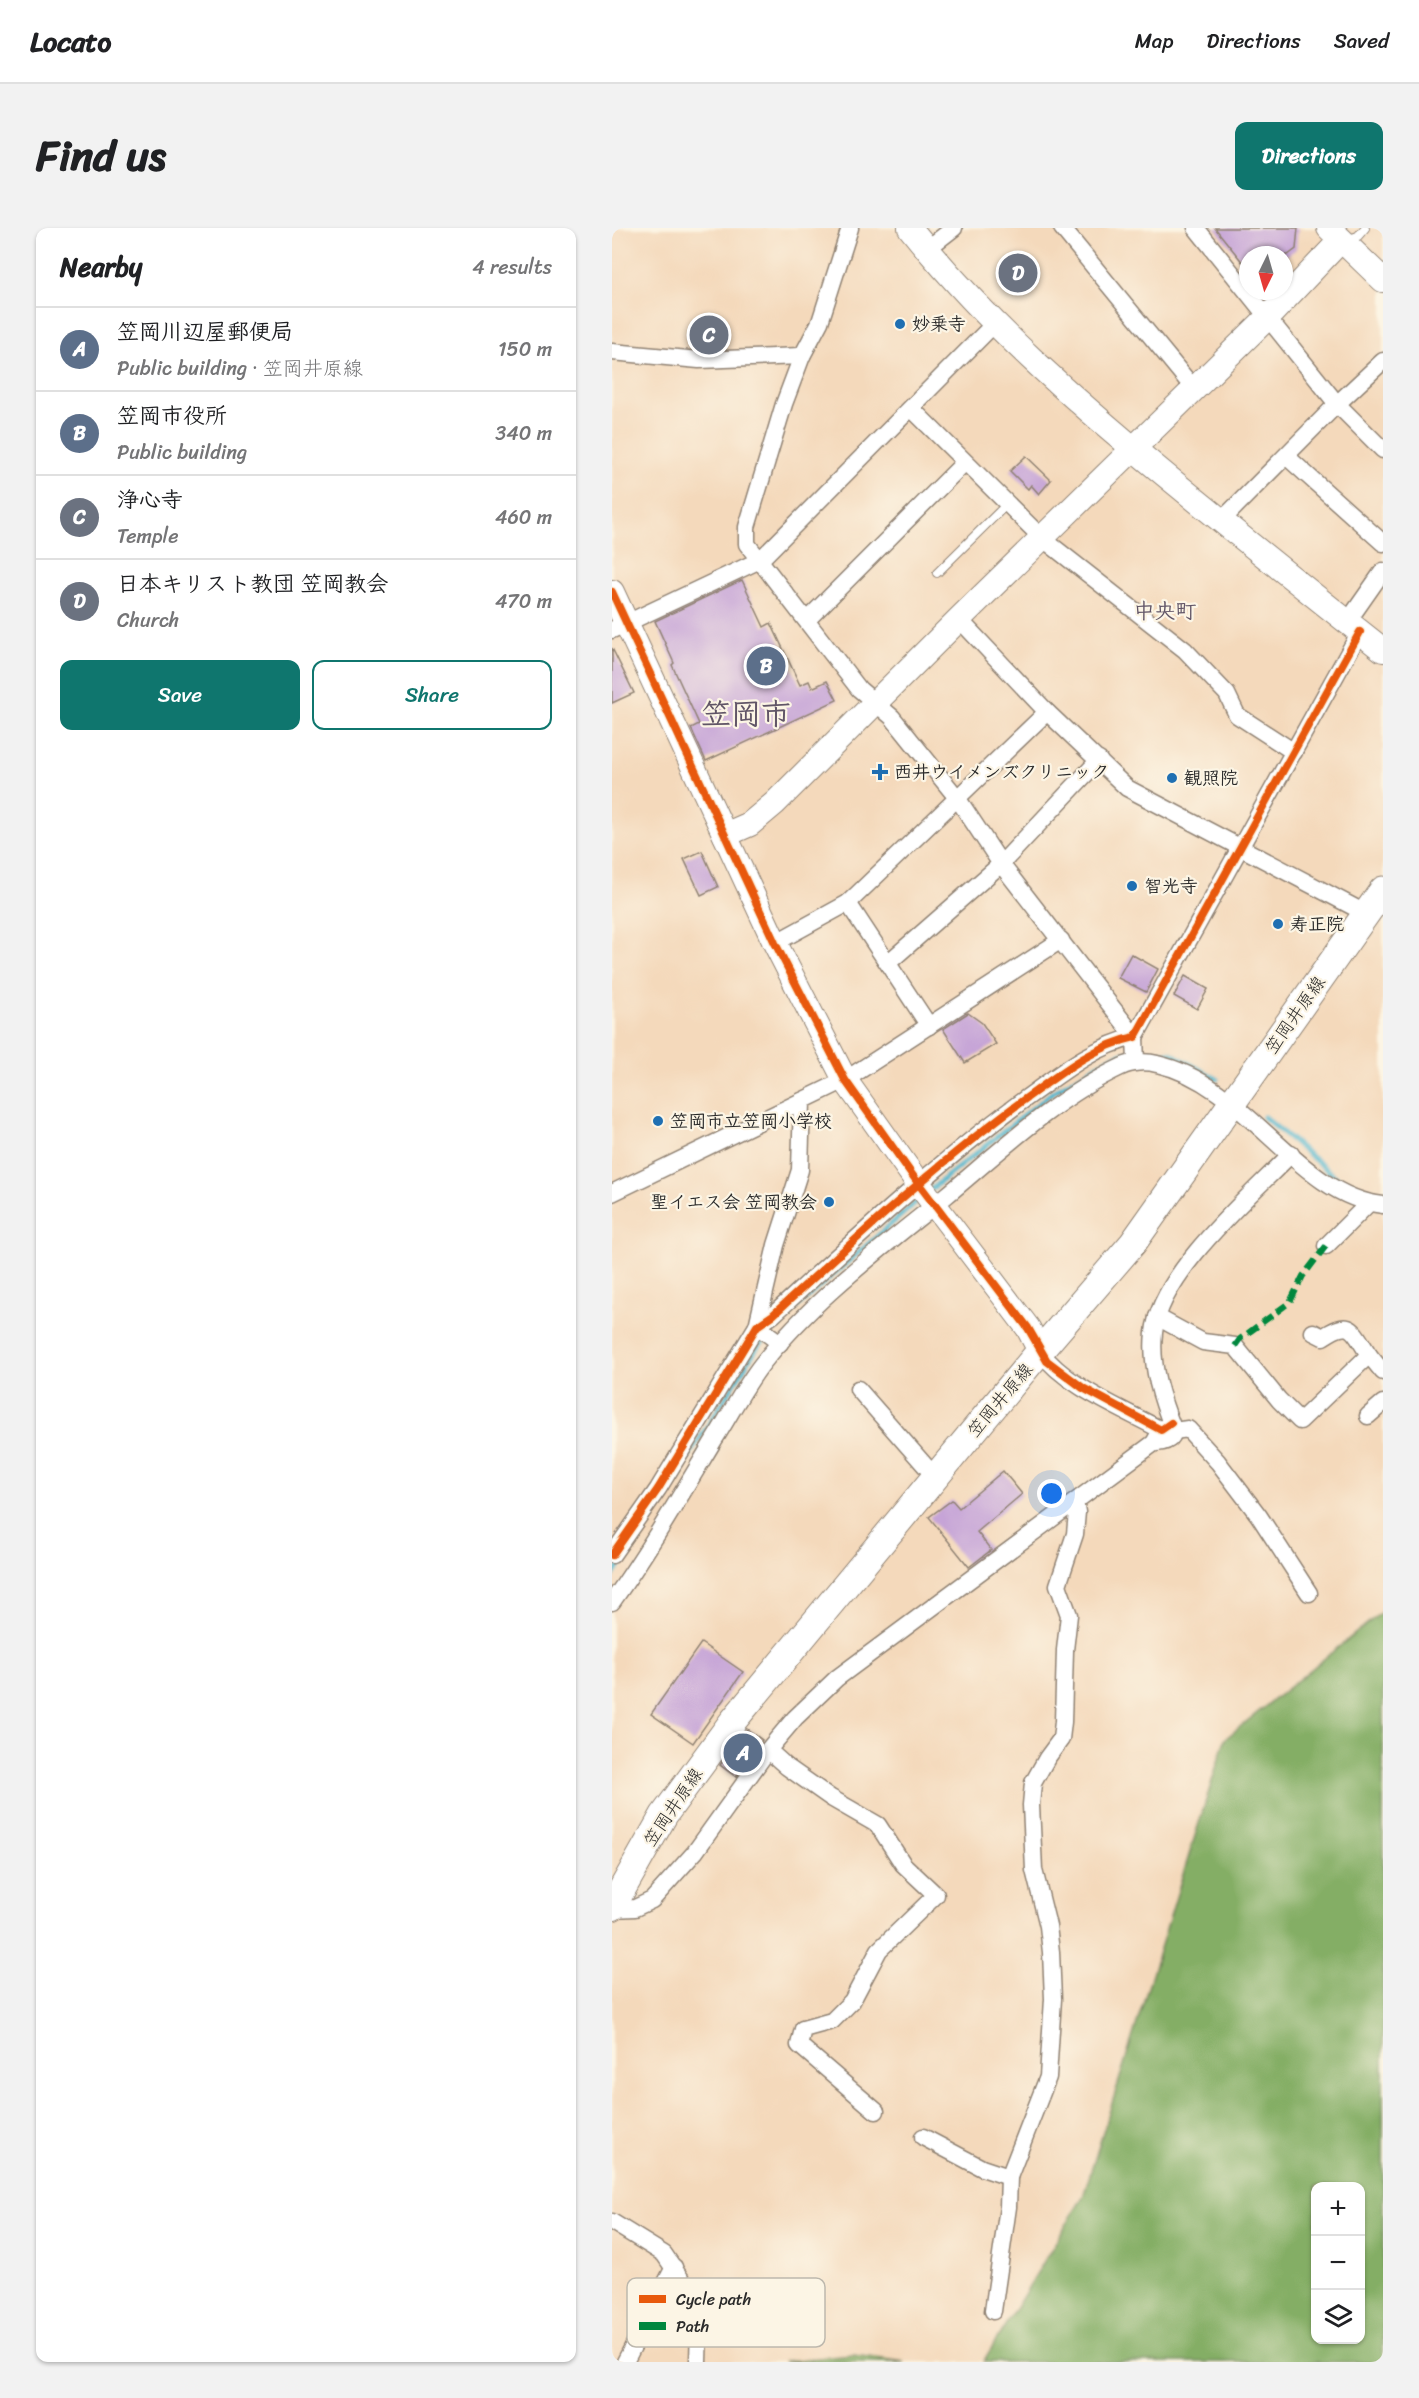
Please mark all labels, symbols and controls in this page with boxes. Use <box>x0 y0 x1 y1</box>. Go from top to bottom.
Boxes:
text: Locato <box>30 17 111 66</box>
text: Map <box>1135 22 1173 60</box>
text: Directions <box>1206 22 1301 60</box>
text: Saved <box>1334 22 1389 60</box>
text: Find us <box>36 119 166 193</box>
button: Directions <box>1235 122 1383 190</box>
text: Nearby <box>60 244 142 290</box>
north arrow <box>1239 246 1293 300</box>
text: 4 results <box>472 250 552 285</box>
pin: D <box>998 250 1038 296</box>
place label: 妙乗寺 <box>912 308 966 340</box>
text: 笠岡川辺屋郵便局 <box>117 312 293 351</box>
pin: C <box>690 312 728 358</box>
marker: 妙乗寺 <box>893 317 907 331</box>
text: A <box>73 332 86 367</box>
text: 150 m <box>498 332 552 367</box>
text: Public building · 笠岡井原線 <box>117 351 363 386</box>
text: 笠岡市役所 <box>117 396 227 435</box>
text: B <box>73 416 86 451</box>
text: 340 m <box>495 416 552 451</box>
text: Public building <box>117 435 247 470</box>
text: 浄心寺 <box>117 480 183 519</box>
text: C <box>73 500 86 535</box>
text: 460 m <box>495 500 552 535</box>
text: Temple <box>117 519 179 554</box>
text: 日本キリスト教団 笠岡教会 <box>117 564 388 603</box>
text: D <box>74 584 85 619</box>
text: 470 m <box>495 584 552 619</box>
district label: 中央町 <box>1134 592 1197 630</box>
text: Church <box>117 603 179 638</box>
pin: B <box>746 644 786 688</box>
button: Save <box>60 660 300 730</box>
button: Share <box>312 660 552 730</box>
district label: 笠岡市 <box>701 687 791 741</box>
place label: 西井ウイメンズクリニック <box>894 756 1109 788</box>
place label: 観照院 <box>1184 762 1238 794</box>
marker: 西井ウイメンズクリニック <box>871 763 889 781</box>
marker: 観照院 <box>1165 771 1179 785</box>
place label: 智光寺 <box>1144 870 1198 902</box>
marker: 智光寺 <box>1125 879 1139 893</box>
place label: 寿正院 <box>1290 908 1344 940</box>
marker: 寿正院 <box>1271 917 1285 931</box>
street label: 笠岡井原線 <box>1256 969 1334 1061</box>
place label: 笠岡市立笠岡小学校 <box>670 1105 832 1137</box>
marker: 笠岡市立笠岡小学校 <box>651 1114 665 1128</box>
place label: 聖イエス会 笠岡教会 <box>650 1186 817 1218</box>
marker: 聖イエス会 笠岡教会 <box>822 1195 836 1209</box>
street label: 笠岡井原線 <box>959 1355 1041 1445</box>
your location <box>1037 1479 1066 1508</box>
pin: A <box>724 1730 762 1775</box>
street label: 笠岡井原線 <box>635 1761 711 1853</box>
map controls <box>1311 2182 1365 2344</box>
button: + <box>1311 2182 1365 2236</box>
button: − <box>1311 2236 1365 2290</box>
legend <box>627 2278 825 2347</box>
text: Cycle path <box>676 2285 751 2314</box>
button: layers <box>1311 2290 1365 2344</box>
text: Path <box>676 2312 709 2341</box>

